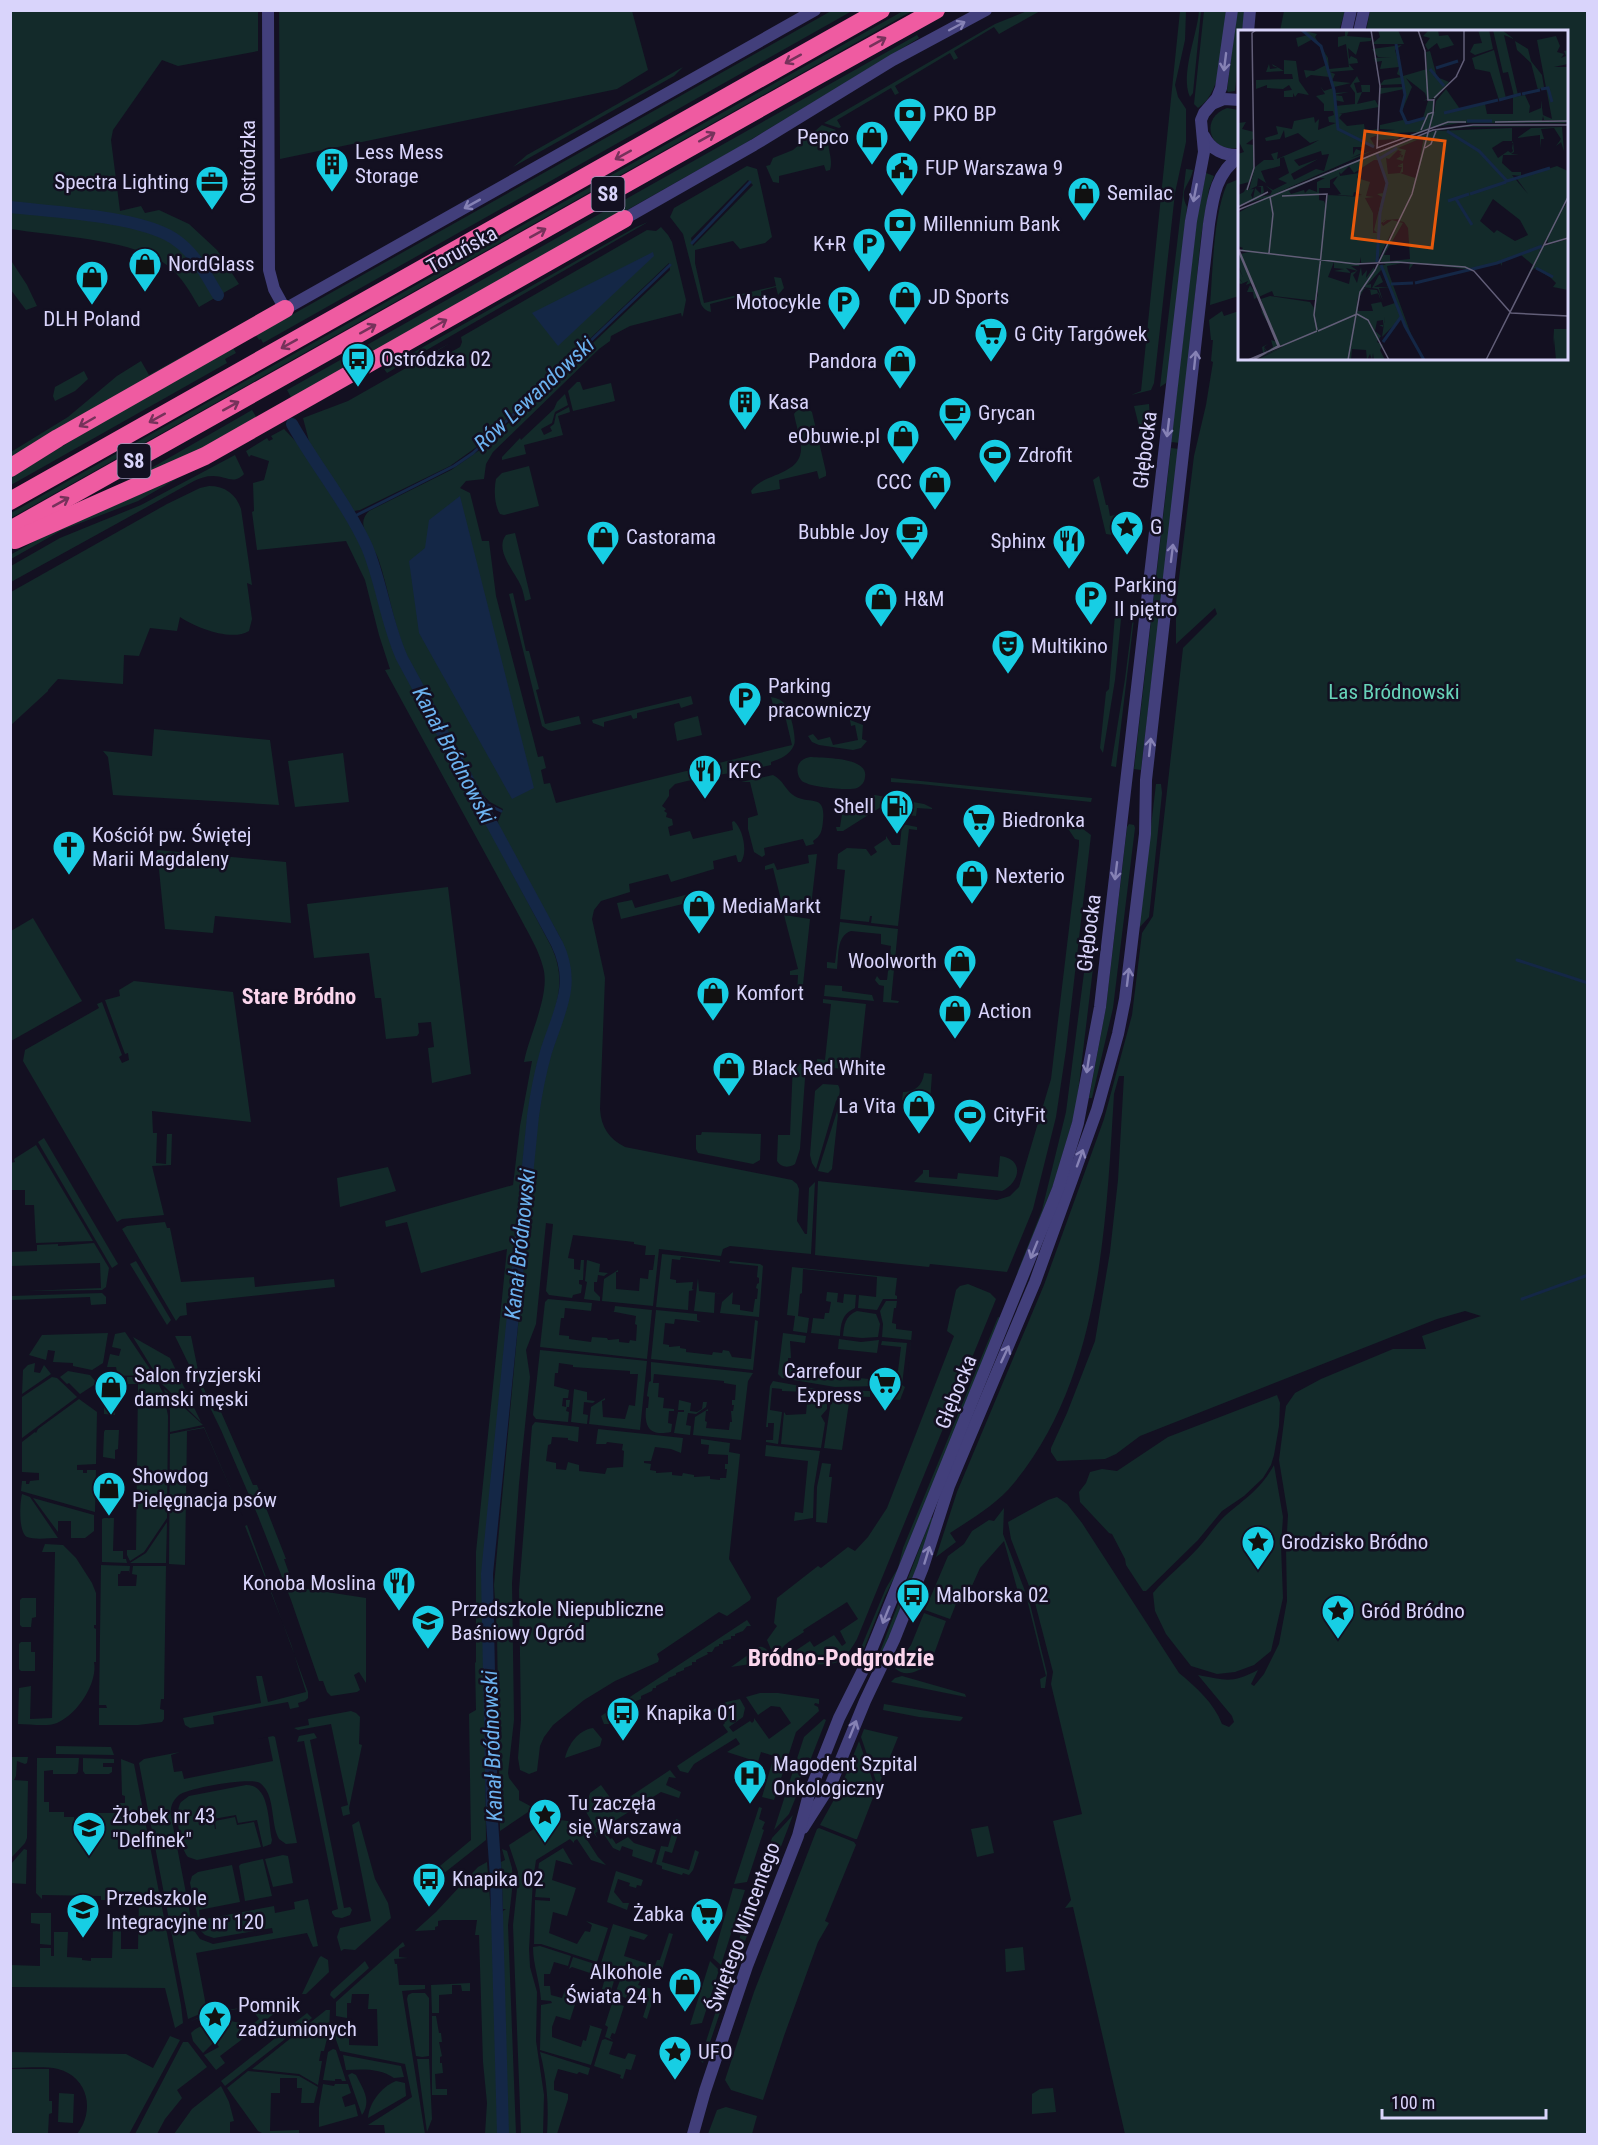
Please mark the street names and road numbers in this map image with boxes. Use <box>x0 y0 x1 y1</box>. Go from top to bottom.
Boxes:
street label: Ostródzka <box>236 120 260 204</box>
road number: S8 <box>592 177 624 211</box>
street label: Toruńska <box>423 221 501 279</box>
street label: Głębocka <box>1128 410 1162 490</box>
road number: S8 <box>118 444 150 478</box>
street label: Głębocka <box>1072 893 1106 973</box>
street label: Głębocka <box>930 1352 982 1432</box>
street label: Świętego Wincentego <box>701 1839 785 2015</box>

